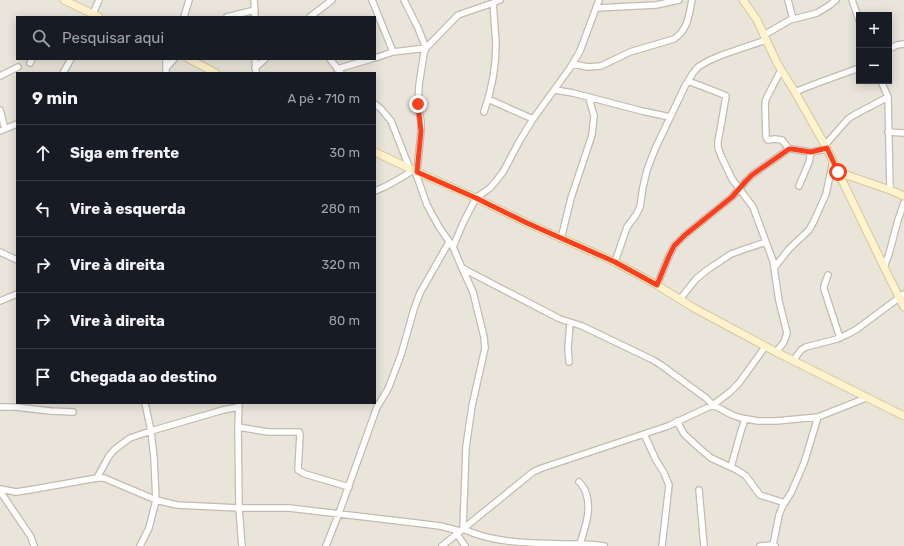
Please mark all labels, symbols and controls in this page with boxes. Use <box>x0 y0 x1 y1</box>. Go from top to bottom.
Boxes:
map controls <box>856 12 892 84</box>
button: + <box>856 12 892 48</box>
search box <box>16 16 376 60</box>
icon: search <box>30 27 52 49</box>
text: Pesquisar aqui <box>62 29 164 47</box>
button: − <box>856 48 892 84</box>
text: 9 min <box>32 88 78 108</box>
text: A pé · 710 m <box>288 91 360 106</box>
route end <box>409 95 427 113</box>
icon: ahead <box>32 142 54 164</box>
text: Siga em frente <box>70 144 179 162</box>
text: 30 m <box>329 145 360 160</box>
route start <box>829 163 847 181</box>
icon: left <box>32 198 54 220</box>
text: Vire à esquerda <box>70 200 186 218</box>
text: 280 m <box>321 201 360 216</box>
icon: right <box>32 254 54 276</box>
text: Vire à direita <box>70 256 165 274</box>
text: 320 m <box>322 257 360 272</box>
icon: right <box>32 310 54 332</box>
text: Vire à direita <box>70 312 165 330</box>
text: 80 m <box>329 313 360 328</box>
icon: arrive <box>32 366 54 388</box>
text: Chegada ao destino <box>70 368 217 386</box>

